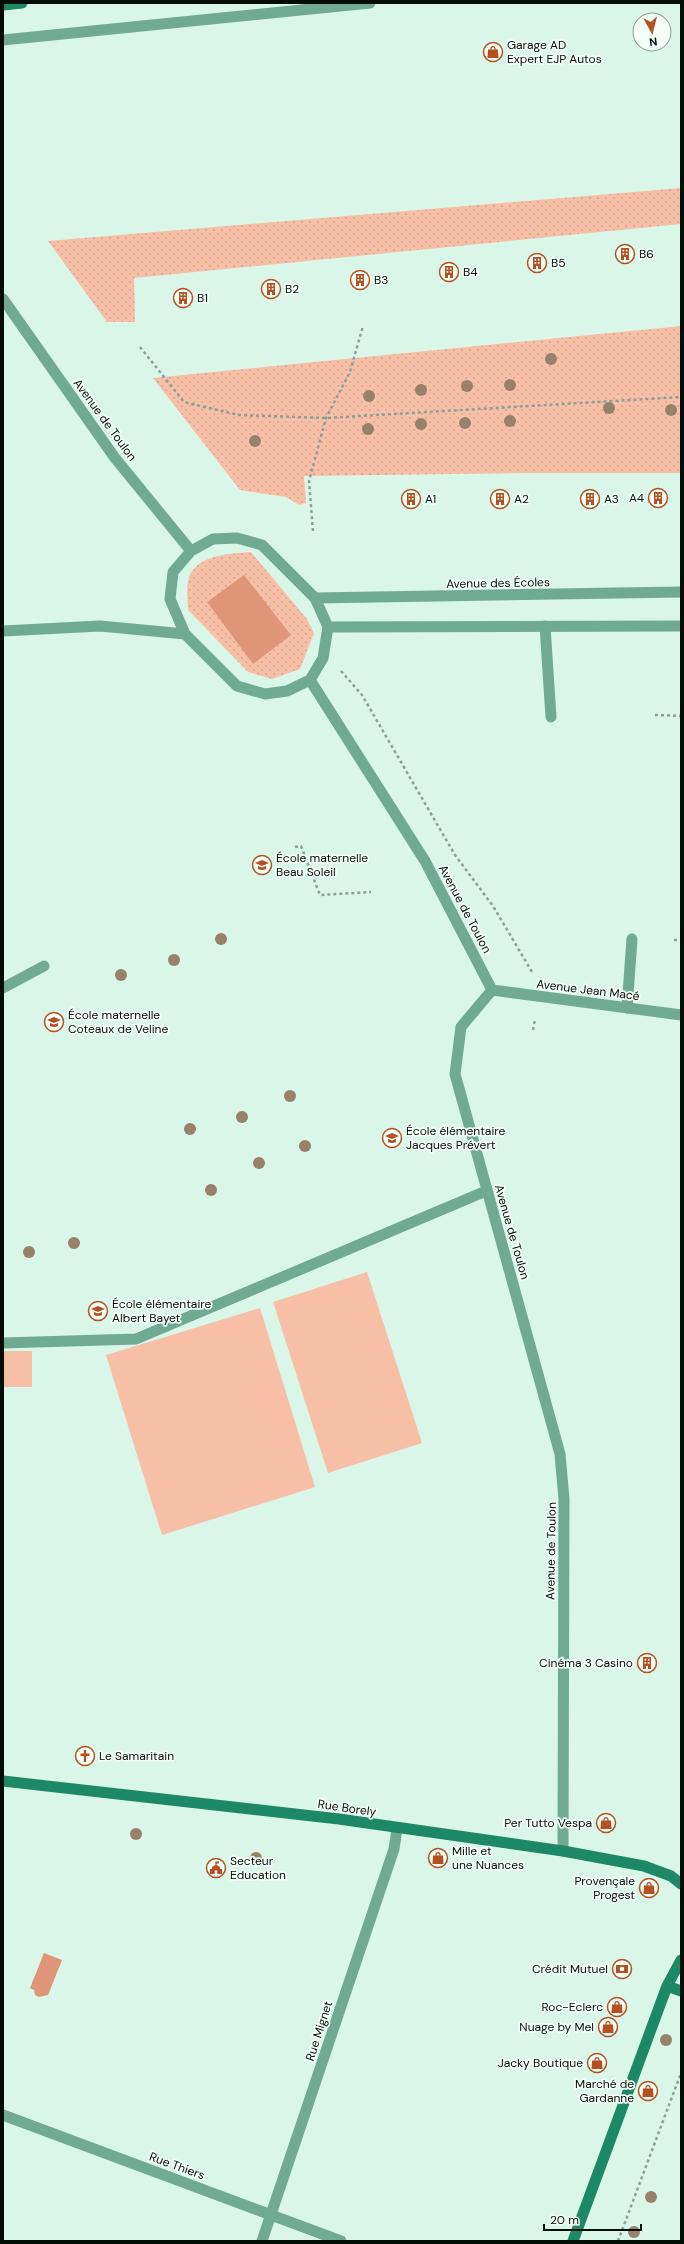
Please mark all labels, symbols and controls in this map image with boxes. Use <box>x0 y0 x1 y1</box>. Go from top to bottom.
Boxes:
north arrow <box>632 12 672 52</box>
text: N <box>648 34 658 49</box>
place label: Garage AD Expert EJP Autos <box>507 37 602 67</box>
shop icon: Garage AD Expert EJP Autos <box>482 41 504 63</box>
building icon: B6 <box>614 243 636 265</box>
place label: B6 <box>639 246 654 262</box>
building icon: B5 <box>526 252 548 274</box>
place label: B5 <box>551 255 566 271</box>
building icon: B4 <box>438 261 460 283</box>
place label: B4 <box>463 264 478 280</box>
building icon: B3 <box>349 269 371 291</box>
place label: B3 <box>374 272 388 288</box>
building icon: B2 <box>260 278 282 300</box>
place label: B2 <box>285 281 299 297</box>
building icon: B1 <box>172 287 194 309</box>
place label: B1 <box>197 290 208 306</box>
street label: Avenue de Toulon <box>70 376 140 464</box>
building icon: A4 <box>647 487 669 509</box>
building icon: A1 <box>400 488 422 510</box>
building icon: A2 <box>489 488 511 510</box>
building icon: A3 <box>579 488 601 510</box>
place label: A4 <box>629 490 644 506</box>
place label: A1 <box>425 491 436 507</box>
place label: A2 <box>514 491 529 507</box>
place label: A3 <box>604 491 619 507</box>
street label: Avenue des Écoles <box>446 574 550 592</box>
place label: École maternelle Beau Soleil <box>276 850 368 880</box>
school or university icon: École maternelle Beau Soleil <box>251 854 273 876</box>
street label: Avenue de Toulon <box>435 862 495 956</box>
street label: Avenue Jean Macé <box>536 976 641 1004</box>
place label: École maternelle Coteaux de Veline <box>68 1007 168 1037</box>
school or university icon: École maternelle Coteaux de Veline <box>43 1011 65 1033</box>
place label: École élémentaire Jacques Prévert <box>406 1123 505 1153</box>
school or university icon: École élémentaire Jacques Prévert <box>381 1127 403 1149</box>
street label: Avenue de Toulon <box>491 1183 533 1281</box>
place label: École élémentaire Albert Bayet <box>112 1296 211 1326</box>
school or university icon: École élémentaire Albert Bayet <box>87 1300 109 1322</box>
street label: Avenue de Toulon <box>542 1502 560 1600</box>
building icon: Cinéma 3 Casino <box>636 1652 658 1674</box>
place label: Cinéma 3 Casino <box>539 1655 633 1671</box>
church icon: Le Samaritain <box>74 1745 96 1767</box>
place label: Le Samaritain <box>99 1748 174 1764</box>
street label: Rue Borely <box>317 1796 378 1820</box>
shop icon: Per Tutto Vespa <box>595 1812 617 1834</box>
place label: Per Tutto Vespa <box>504 1815 592 1831</box>
place label: Mille et une Nuances <box>452 1843 524 1873</box>
shop icon: Mille et une Nuances <box>427 1847 449 1869</box>
place label: Secteur Education <box>230 1853 286 1883</box>
public building icon: Secteur Education <box>205 1857 227 1879</box>
place label: Provençale Progest <box>574 1873 635 1903</box>
shop icon: Provençale Progest <box>638 1877 660 1899</box>
bank icon: Crédit Mutuel <box>611 1958 633 1980</box>
place label: Crédit Mutuel <box>532 1961 608 1977</box>
shop icon: Roc-Eclerc <box>606 1996 628 2018</box>
street label: Rue Mignet <box>302 1999 336 2063</box>
place label: Roc-Eclerc <box>542 1999 603 2015</box>
shop icon: Nuage by Mel <box>597 2016 619 2038</box>
place label: Nuage by Mel <box>519 2019 594 2035</box>
shop icon: Jacky Boutique <box>586 2052 608 2074</box>
place label: Jacky Boutique <box>498 2055 583 2071</box>
place label: Marché de Gardanne <box>575 2076 634 2106</box>
shop icon: Marché de Gardanne <box>637 2080 659 2102</box>
street label: Rue Thiers <box>147 2149 207 2183</box>
scale bar <box>544 2206 641 2232</box>
text: 20 m <box>550 2212 579 2228</box>

